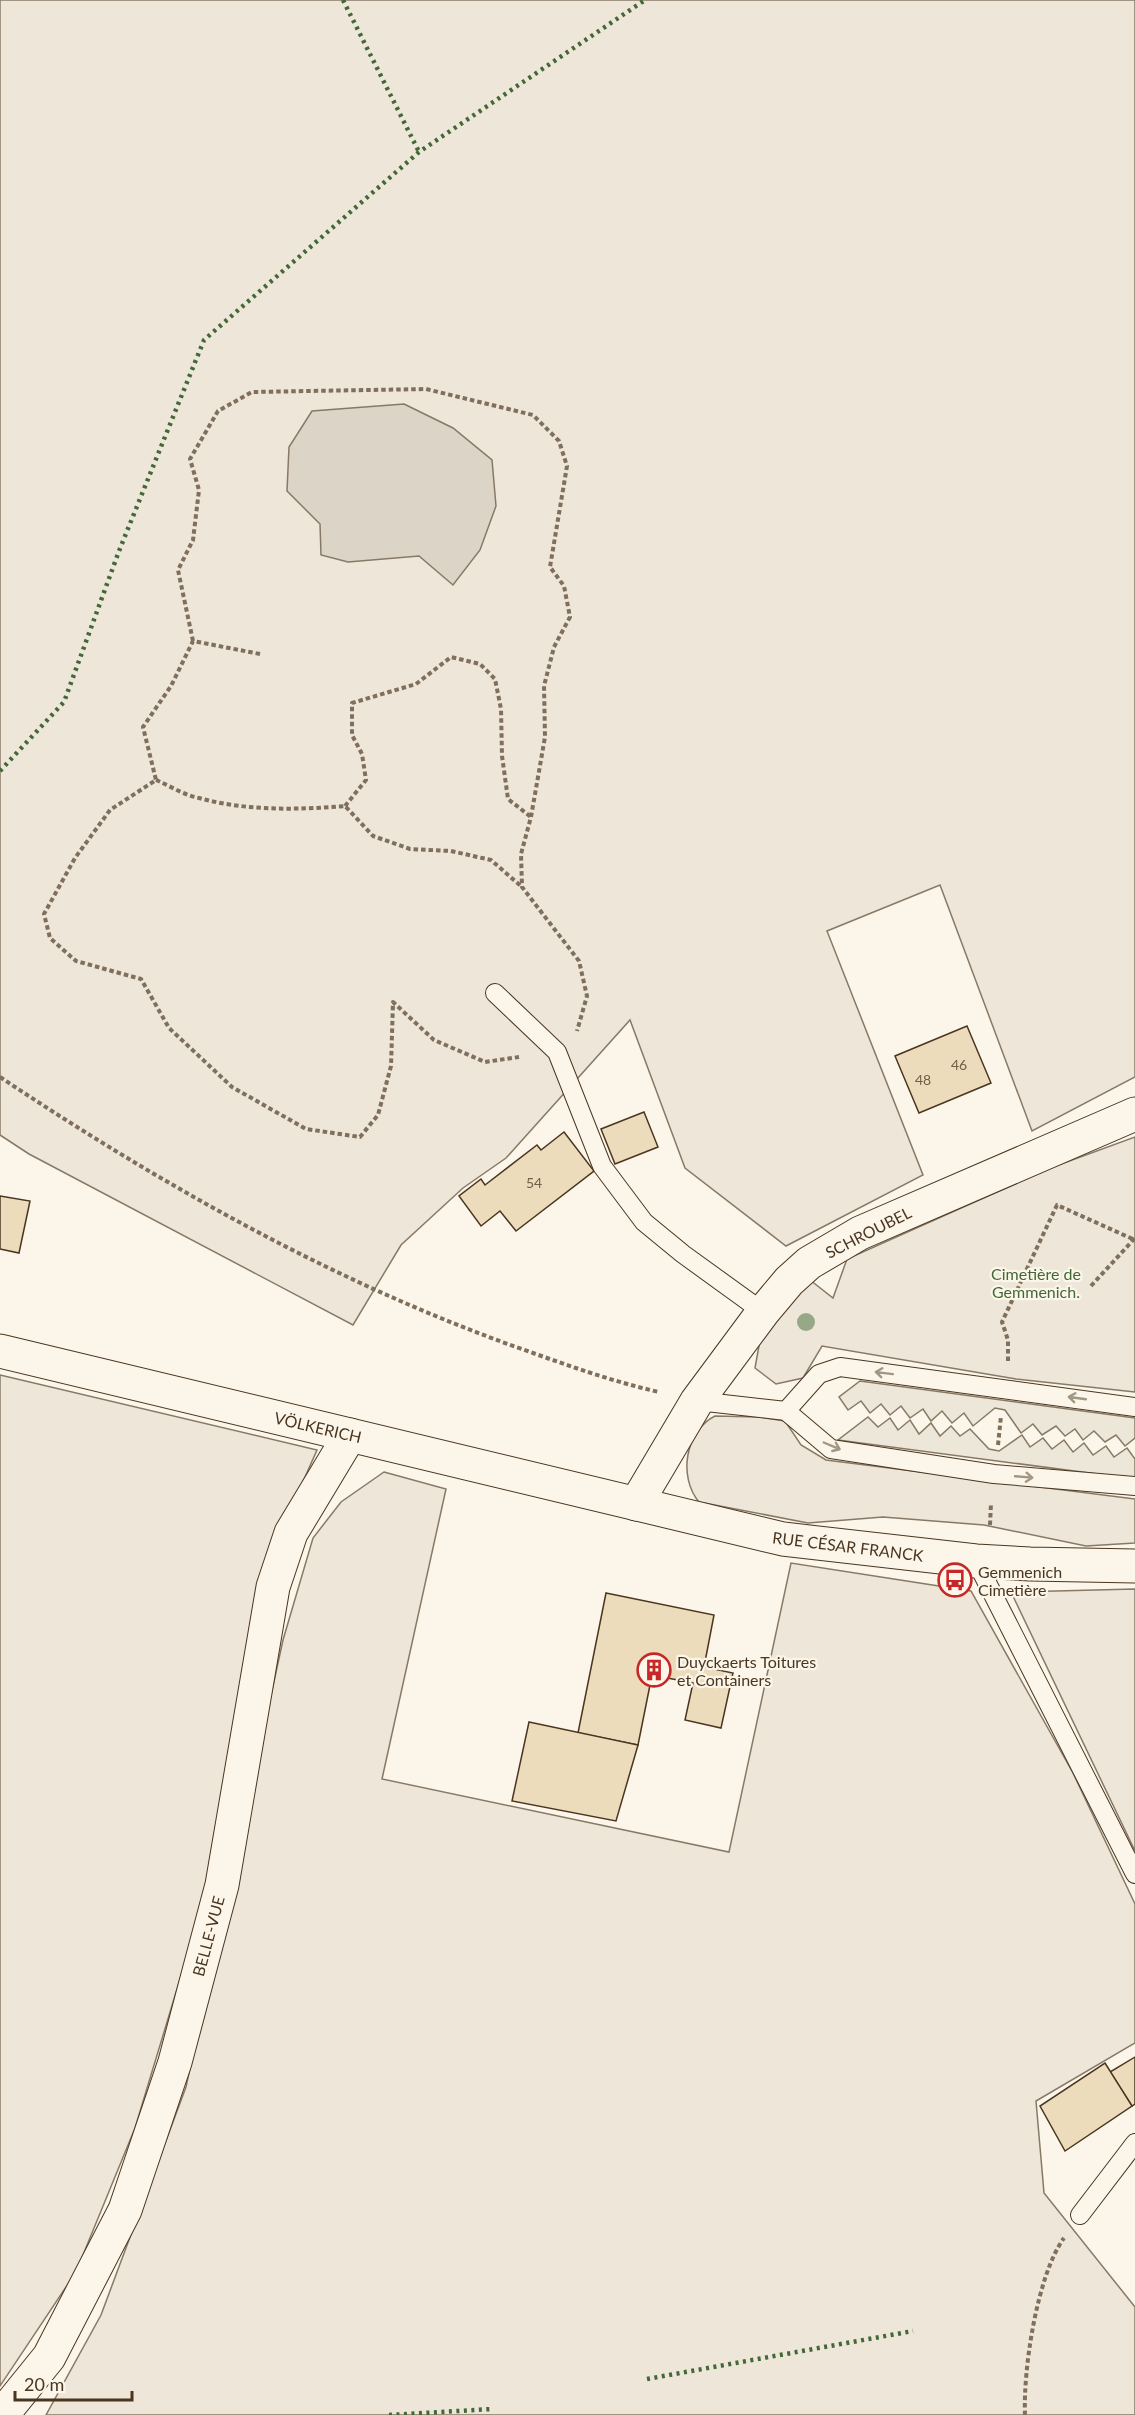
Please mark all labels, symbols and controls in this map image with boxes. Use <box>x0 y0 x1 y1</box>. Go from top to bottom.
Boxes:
house number: 46 <box>951 1056 967 1073</box>
house number: 48 <box>915 1071 931 1088</box>
house number: 54 <box>526 1174 542 1191</box>
street label: SCHROUBEL <box>822 1202 914 1262</box>
park label: Cimetière de Gemmenich. <box>991 1264 1081 1301</box>
one-way arrow <box>874 1367 894 1378</box>
one-way arrow <box>1068 1392 1088 1403</box>
street label: VÖLKERICH <box>273 1408 363 1446</box>
one-way arrow <box>822 1441 840 1452</box>
one-way arrow <box>1013 1472 1033 1483</box>
street label: RUE CÉSAR FRANCK <box>771 1527 925 1565</box>
bus stop icon: Gemmenich Cimetière <box>937 1562 973 1598</box>
place label: Gemmenich Cimetière <box>978 1562 1062 1599</box>
building icon: Duyckaerts Toitures et Containers <box>636 1652 672 1688</box>
place label: Duyckaerts Toitures et Containers <box>677 1652 816 1689</box>
street label: BELLE-VUE <box>188 1894 228 1978</box>
scale bar <box>15 2364 132 2402</box>
text: 20 m <box>24 2373 64 2395</box>

